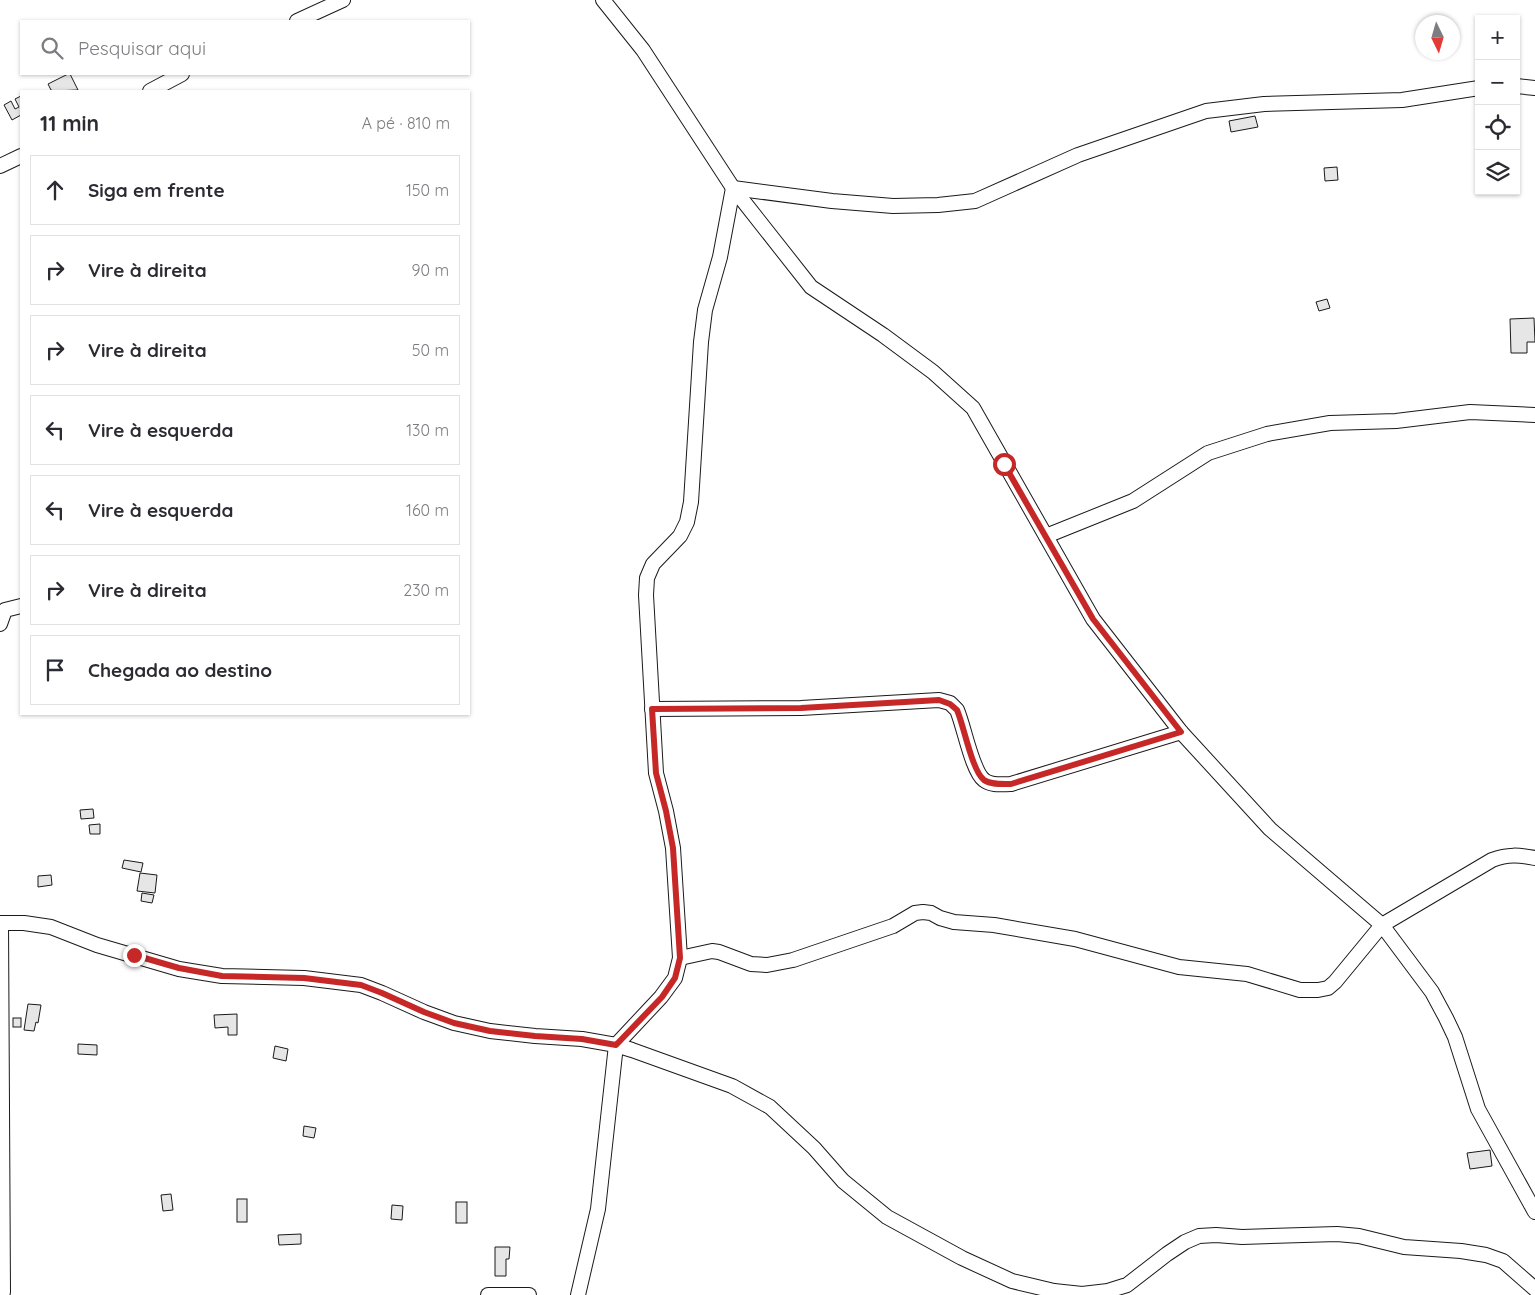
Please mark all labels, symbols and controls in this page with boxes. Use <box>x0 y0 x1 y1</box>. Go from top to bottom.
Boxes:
north arrow <box>1415 15 1460 60</box>
map controls <box>1475 15 1520 195</box>
button: + <box>1475 15 1520 60</box>
search box <box>20 20 470 75</box>
icon: search <box>38 34 66 62</box>
text: Pesquisar aqui <box>78 36 206 60</box>
button: − <box>1475 60 1520 105</box>
button: locate <box>1475 105 1520 150</box>
text: 11 min <box>40 110 99 136</box>
text: A pé · 810 m <box>362 113 450 133</box>
button: layers <box>1475 150 1520 195</box>
icon: ahead <box>41 176 69 204</box>
text: Siga em frente <box>88 178 225 202</box>
text: 150 m <box>406 180 449 200</box>
icon: right <box>41 256 69 284</box>
text: Vire à direita <box>88 258 207 282</box>
text: 90 m <box>412 260 449 280</box>
icon: right <box>41 336 69 364</box>
text: Vire à direita <box>88 338 207 362</box>
text: 50 m <box>412 340 449 360</box>
icon: left <box>41 416 69 444</box>
text: Vire à esquerda <box>88 418 233 442</box>
text: 130 m <box>406 420 449 440</box>
route start <box>993 453 1016 476</box>
icon: left <box>41 496 69 524</box>
text: Vire à esquerda <box>88 498 233 522</box>
text: 160 m <box>406 500 449 520</box>
icon: right <box>41 576 69 604</box>
text: Vire à direita <box>88 578 207 602</box>
text: 230 m <box>403 580 449 600</box>
icon: arrive <box>41 656 69 684</box>
text: Chegada ao destino <box>88 658 272 682</box>
route end <box>123 944 146 967</box>

